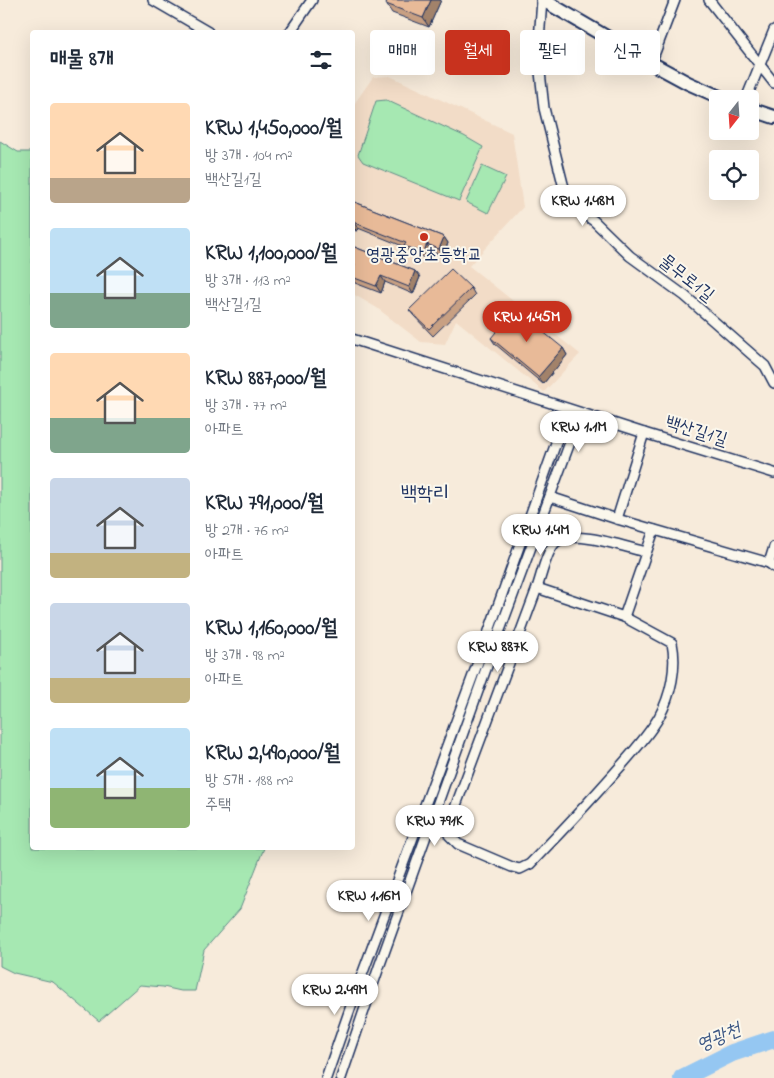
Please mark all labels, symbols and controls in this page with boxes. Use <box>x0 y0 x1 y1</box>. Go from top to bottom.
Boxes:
chip: 매매 <box>370 30 435 75</box>
chip: 월세 <box>445 30 510 75</box>
chip: 필터 <box>520 30 585 75</box>
chip: 신규 <box>595 30 660 75</box>
text: 매물 8개 <box>50 45 114 75</box>
icon: filters <box>307 46 335 74</box>
north arrow <box>709 90 759 140</box>
map controls <box>709 90 759 200</box>
text: KRW 1,450,000/월 <box>205 114 343 144</box>
icon: home <box>90 123 150 183</box>
text: 방 3개 · 104 m² <box>205 144 293 168</box>
button: locate <box>709 150 759 200</box>
text: 백산길1길 <box>205 168 262 192</box>
pin: KRW 1.48M <box>526 184 640 227</box>
text: KRW 1.48M <box>551 189 615 213</box>
marker: 영광중앙초등학교 <box>418 231 430 243</box>
text: KRW 1,100,000/월 <box>205 239 338 269</box>
place label: 영광중앙초등학교 <box>366 243 482 269</box>
icon: home <box>90 248 150 308</box>
street label: 물무로1길 <box>653 249 719 309</box>
text: 방 3개 · 113 m² <box>205 269 291 293</box>
text: 백산길1길 <box>205 293 262 317</box>
pin: KRW 1.45M <box>470 300 584 343</box>
text: KRW 1.45M <box>494 305 560 329</box>
text: KRW 887,000/월 <box>205 364 327 394</box>
icon: home <box>90 373 150 433</box>
text: 방 3개 · 77 m² <box>205 394 287 418</box>
pin: KRW 1.1M <box>527 410 631 453</box>
street label: 백산길1길 <box>662 410 731 454</box>
text: KRW 1.1M <box>551 415 607 439</box>
text: 아파트 <box>205 418 244 442</box>
district label: 백학리 <box>401 480 449 509</box>
text: KRW 791,000/월 <box>205 489 324 519</box>
icon: home <box>90 498 150 558</box>
pin: KRW 1.4M <box>489 514 593 556</box>
text: KRW 1.4M <box>512 518 570 542</box>
text: 방 2개 · 76 m² <box>205 519 289 543</box>
text: 아파트 <box>205 543 244 567</box>
text: KRW 1,160,000/월 <box>205 614 338 644</box>
icon: home <box>90 623 150 683</box>
pin: KRW 887K <box>446 630 550 673</box>
text: KRW 887K <box>468 635 528 659</box>
text: 방 3개 · 98 m² <box>205 644 285 668</box>
text: 아파트 <box>205 668 244 692</box>
text: KRW 2,490,000/월 <box>205 739 341 769</box>
icon: home <box>90 748 150 808</box>
text: 방 5개 · 188 m² <box>205 769 294 793</box>
text: 주택 <box>205 793 231 817</box>
pin: KRW 791K <box>383 804 487 847</box>
text: KRW 791K <box>406 809 464 833</box>
pin: KRW 1.16M <box>312 880 426 922</box>
text: KRW 1.16M <box>337 884 401 908</box>
pin: KRW 2.49M <box>278 974 392 1016</box>
text: KRW 2.49M <box>302 978 368 1002</box>
water label: 영광천 <box>693 1016 747 1059</box>

